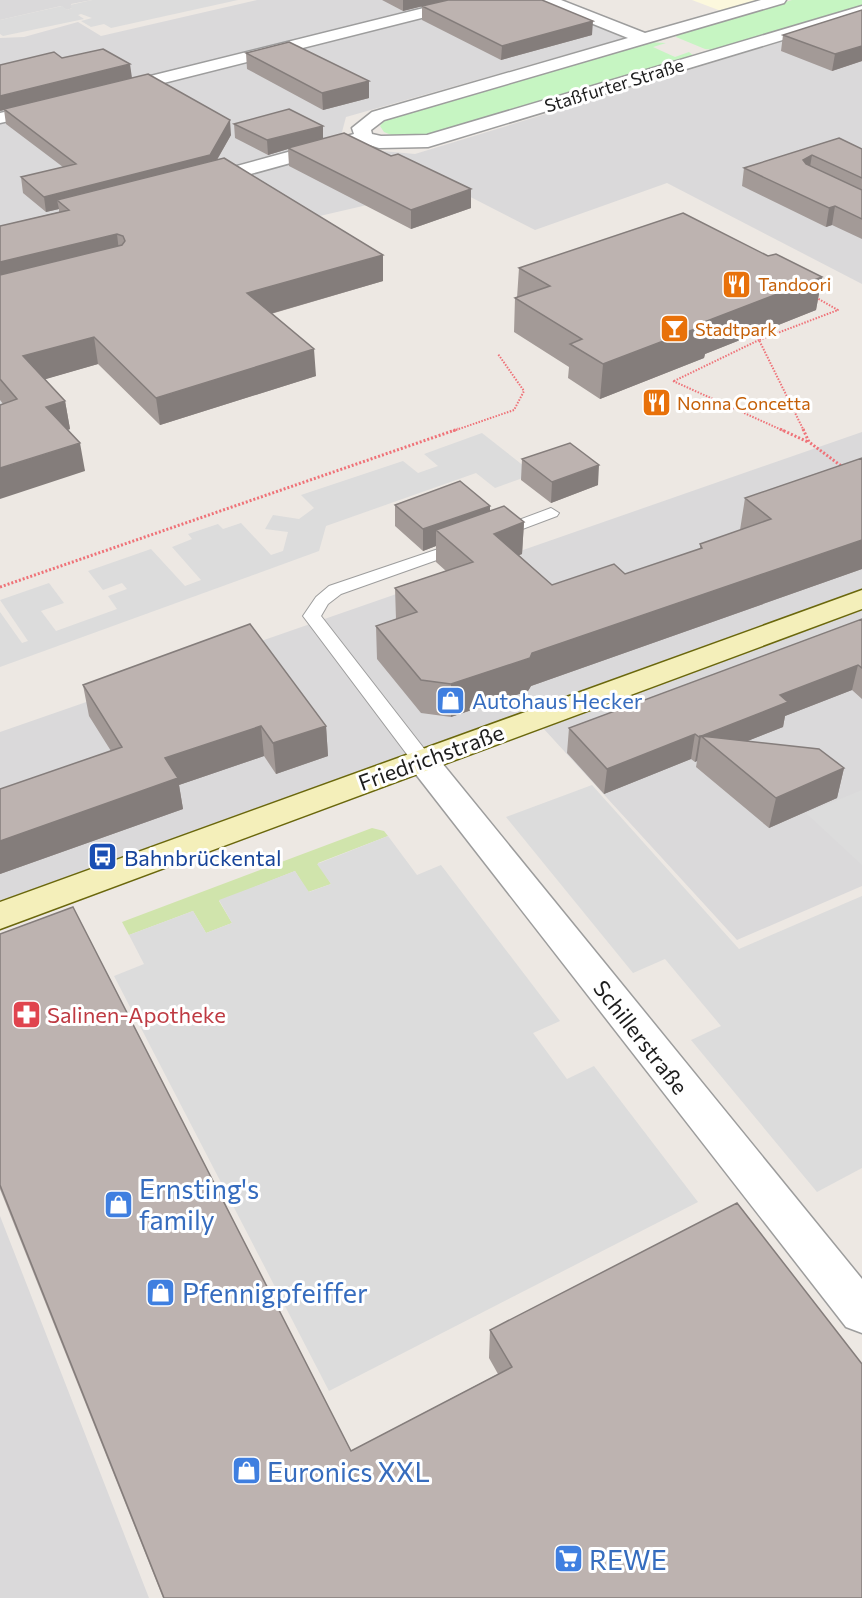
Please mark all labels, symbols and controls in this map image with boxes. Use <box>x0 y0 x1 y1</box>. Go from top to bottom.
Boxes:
street label: Staßfurter Straße <box>542 53 686 117</box>
restaurant icon: Tandoori <box>721 268 753 300</box>
place label: Tandoori <box>758 273 831 295</box>
bar icon: Stadtpark <box>658 313 690 345</box>
place label: Stadtpark <box>695 318 777 340</box>
restaurant icon: Nonna Concetta <box>640 387 672 419</box>
place label: Nonna Concetta <box>677 392 811 414</box>
shop icon: Autohaus Hecker <box>435 684 467 716</box>
place label: Autohaus Hecker <box>472 687 643 714</box>
street label: Friedrichstraße <box>355 718 507 796</box>
bus stop icon: Bahnbrückental <box>87 841 119 873</box>
place label: Bahnbrückental <box>124 844 282 871</box>
street label: Schillerstraße <box>588 975 694 1099</box>
pharmacy icon: Salinen-Apotheke <box>10 998 42 1030</box>
place label: Salinen-Apotheke <box>47 1001 226 1028</box>
place label: Ernsting's family <box>139 1172 259 1236</box>
shop icon: Ernsting's family <box>102 1188 134 1220</box>
shop icon: Pfennigpfeiffer <box>145 1276 177 1308</box>
place label: Pfennigpfeiffer <box>182 1276 368 1309</box>
shop icon: Euronics XXL <box>230 1455 262 1487</box>
place label: Euronics XXL <box>267 1455 430 1488</box>
supermarket icon: REWE <box>552 1543 584 1575</box>
place label: REWE <box>589 1543 667 1576</box>

